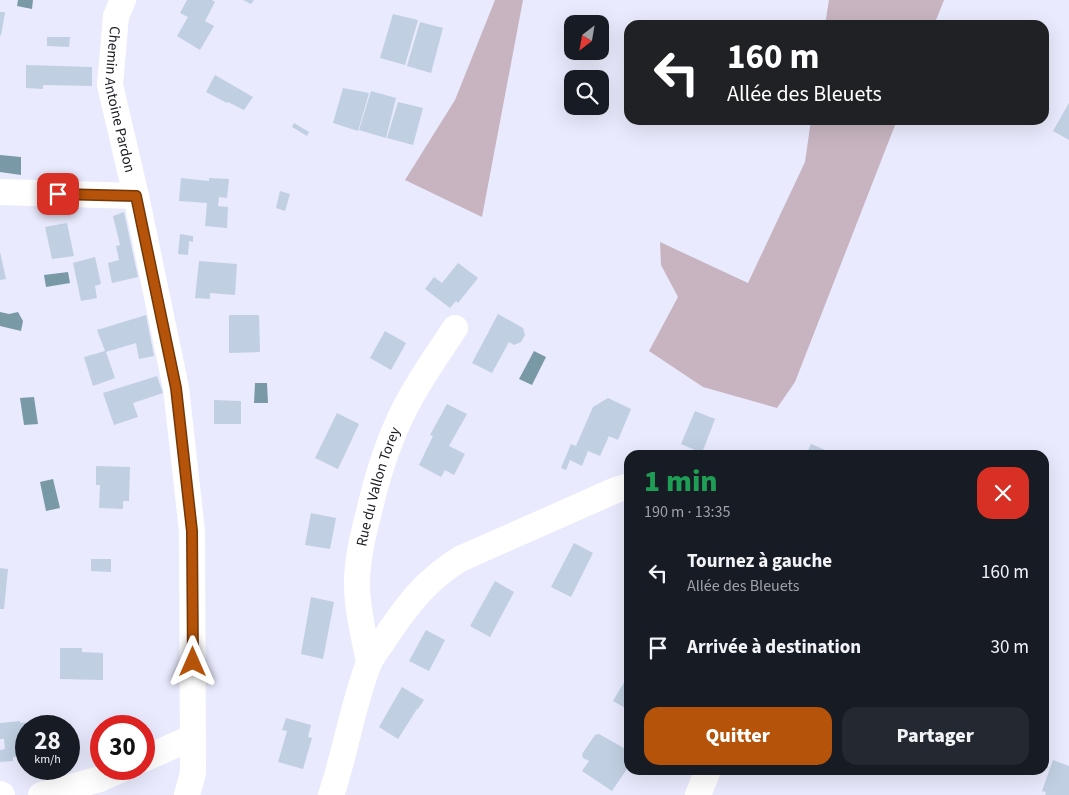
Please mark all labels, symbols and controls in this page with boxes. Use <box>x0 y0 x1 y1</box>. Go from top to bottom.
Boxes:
north arrow <box>564 15 609 60</box>
map controls <box>564 15 609 115</box>
street label: Chemin Antoine Pardon <box>99 25 140 175</box>
text: 160 m <box>727 32 819 82</box>
icon: left <box>644 40 709 105</box>
button: search <box>564 70 609 115</box>
text: Allée des Bleuets <box>727 78 882 110</box>
pin <box>37 173 79 215</box>
icon: arrive <box>44 180 72 208</box>
street label: Rue du Vallon Torey <box>351 424 406 548</box>
text: 1 min <box>644 460 718 503</box>
button: close <box>977 467 1029 519</box>
text: 190 m · 13:35 <box>644 501 731 523</box>
text: Tournez à gauche <box>687 548 832 575</box>
icon: left <box>644 559 672 587</box>
text: 160 m <box>981 559 1029 586</box>
text: Allée des Bleuets <box>687 575 800 597</box>
icon: arrive <box>644 634 672 662</box>
text: Arrivée à destination <box>687 634 861 661</box>
text: 30 m <box>991 634 1029 661</box>
position arrow <box>166 635 218 687</box>
button: Quitter <box>644 707 832 765</box>
button: Partager <box>842 707 1029 765</box>
speed limit sign: 30 <box>90 715 155 780</box>
text: 28 <box>34 723 61 759</box>
text: km/h <box>34 751 61 768</box>

